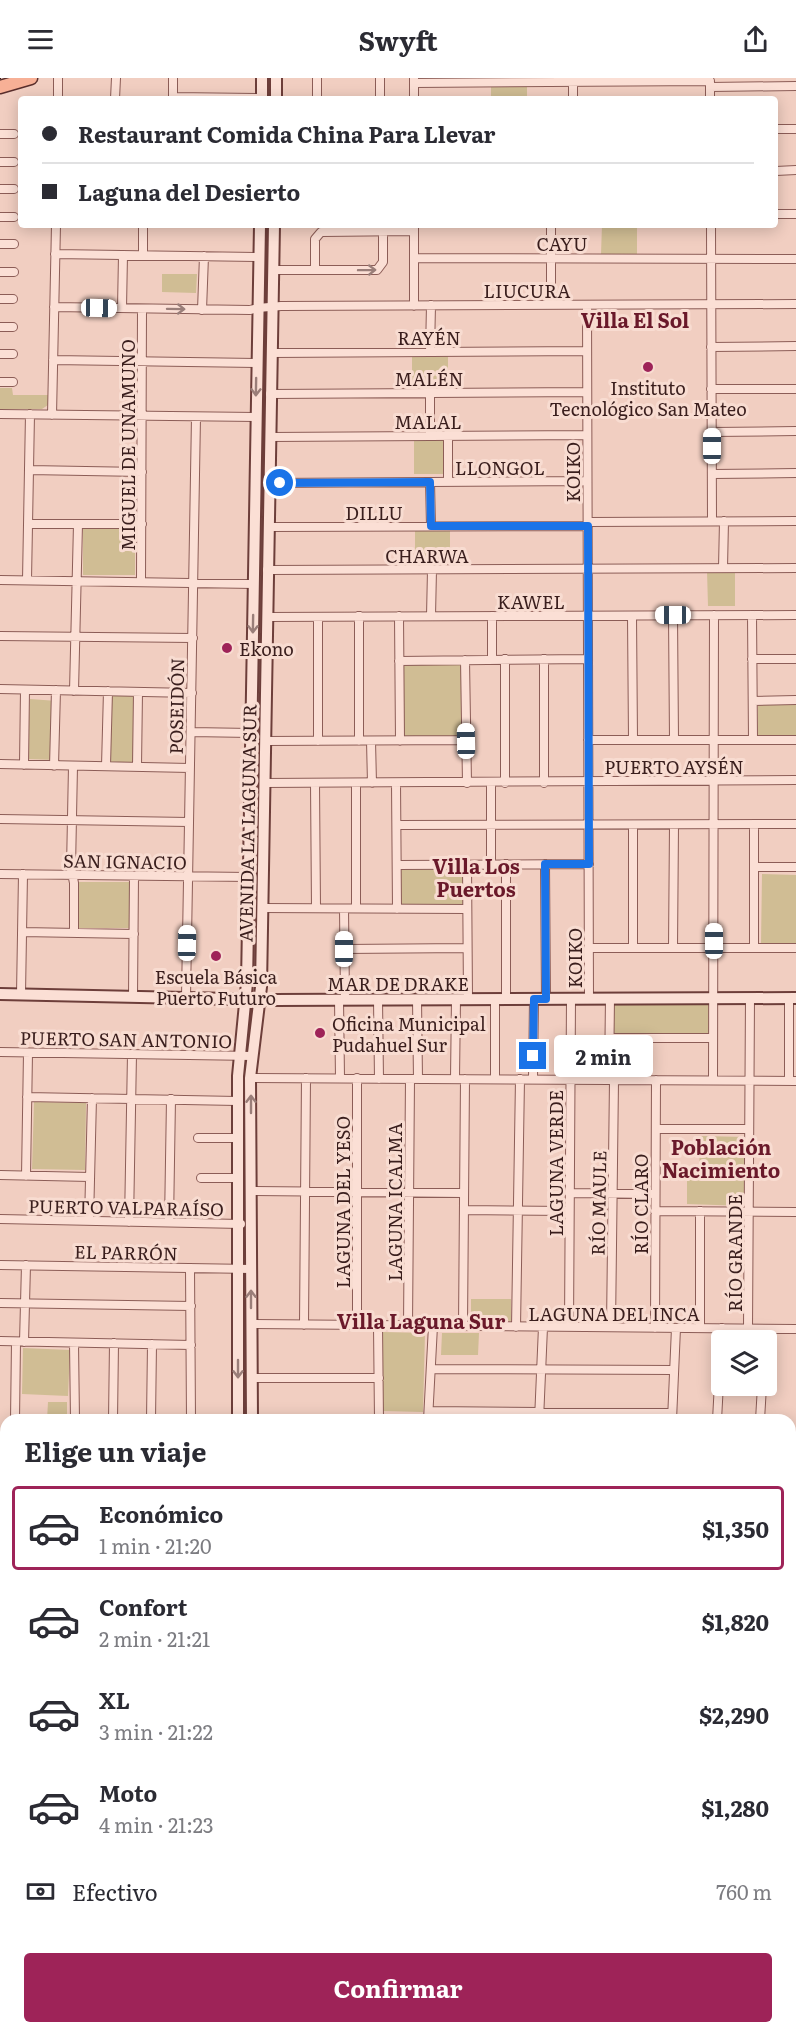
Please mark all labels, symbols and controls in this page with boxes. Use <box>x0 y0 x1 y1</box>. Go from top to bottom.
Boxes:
text: Swyft <box>358 19 438 59</box>
icon: menu <box>24 23 57 56</box>
icon: share <box>739 23 772 56</box>
text: Restaurant Comida China Para Llevar <box>78 117 496 150</box>
text: Laguna del Desierto <box>78 175 300 208</box>
street label: CAYU <box>537 230 587 257</box>
one-way arrow <box>356 265 376 276</box>
street label: LIUCURA <box>484 277 570 304</box>
car <box>81 299 117 317</box>
one-way arrow <box>165 303 185 315</box>
district label: Villa El Sol <box>581 304 689 334</box>
street label: RAYÉN <box>397 324 461 351</box>
street label: MIGUEL DE UNAMUNO <box>114 339 141 551</box>
marker: Instituto Tecnológico San Mateo <box>641 360 655 374</box>
street label: MALÉN <box>394 365 464 392</box>
place label: Instituto Tecnológico San Mateo <box>549 374 747 422</box>
one-way arrow <box>251 377 262 397</box>
street label: MALAL <box>394 408 462 435</box>
car <box>703 428 721 464</box>
street label: KOIKO <box>559 442 586 502</box>
street label: LLONGOL <box>455 454 545 481</box>
route start <box>266 469 293 496</box>
street label: DILLU <box>345 499 403 526</box>
street label: CHARWA <box>385 542 469 569</box>
street label: KAWEL <box>497 588 565 615</box>
car <box>655 606 691 624</box>
one-way arrow <box>247 614 259 634</box>
place label: Ekono <box>239 635 294 662</box>
marker: Ekono <box>220 641 234 655</box>
street label: POSEIDÓN <box>162 657 190 755</box>
street label: AVENIDA LA LAGUNA SUR <box>231 704 263 942</box>
car <box>457 723 475 759</box>
street label: PUERTO AYSÉN <box>604 753 744 780</box>
street label: SAN IGNACIO <box>63 846 187 876</box>
district label: Villa Los Puertos <box>432 850 520 903</box>
car <box>705 923 723 959</box>
car <box>178 925 196 961</box>
street label: KOIKO <box>561 928 588 988</box>
car <box>335 931 353 967</box>
marker: Escuela Básica Puerto Futuro <box>209 949 223 963</box>
place label: Escuela Básica Puerto Futuro <box>155 963 278 1011</box>
street label: MAR DE DRAKE <box>327 970 469 997</box>
place label: Oficina Municipal Pudahuel Sur <box>332 1010 486 1058</box>
street label: PUERTO SAN ANTONIO <box>20 1024 232 1054</box>
marker: Oficina Municipal Pudahuel Sur <box>313 1026 327 1040</box>
callout: 2 min <box>554 1035 653 1077</box>
text: 2 min <box>576 1041 631 1071</box>
route end <box>519 1042 546 1069</box>
street label: LAGUNA VERDE <box>542 1090 569 1236</box>
one-way arrow <box>245 1095 256 1115</box>
street label: LAGUNA DEL YESO <box>329 1116 356 1288</box>
street label: LAGUNA ICALMA <box>381 1123 408 1281</box>
district label: Población Nacimiento <box>662 1131 780 1184</box>
street label: RÍO MAULE <box>584 1150 612 1256</box>
street label: RÍO CLARO <box>627 1153 654 1255</box>
street label: PUERTO VALPARAÍSO <box>28 1192 224 1222</box>
street label: RÍO GRANDE <box>721 1194 748 1312</box>
street label: EL PARRÓN <box>74 1238 178 1266</box>
one-way arrow <box>246 1290 257 1310</box>
street label: LAGUNA DEL INCA <box>528 1300 700 1327</box>
district label: Villa Laguna Sur <box>337 1305 505 1335</box>
map controls <box>711 1330 777 1396</box>
button: layers <box>711 1330 777 1396</box>
one-way arrow <box>232 1359 244 1379</box>
text: Elige un viaje <box>24 1430 207 1470</box>
text: Económico <box>99 1497 223 1530</box>
icon: car <box>27 1501 81 1555</box>
text: $1,350 <box>702 1512 769 1545</box>
text: 1 min · 21:20 <box>99 1530 212 1560</box>
text: Confort <box>99 1590 187 1623</box>
icon: car <box>27 1594 81 1648</box>
text: $1,820 <box>701 1605 769 1638</box>
text: 2 min · 21:21 <box>99 1623 210 1653</box>
text: XL <box>99 1683 130 1716</box>
icon: car <box>27 1687 81 1741</box>
text: $2,290 <box>699 1698 769 1731</box>
text: 3 min · 21:22 <box>99 1716 213 1746</box>
text: Moto <box>99 1776 157 1809</box>
icon: car <box>27 1780 81 1834</box>
text: $1,280 <box>701 1791 769 1824</box>
text: 4 min · 21:23 <box>99 1809 214 1839</box>
icon: cash <box>24 1875 57 1908</box>
text: Efectivo <box>72 1875 158 1908</box>
text: 760 m <box>716 1876 772 1906</box>
button: Confirmar <box>24 1953 772 2022</box>

